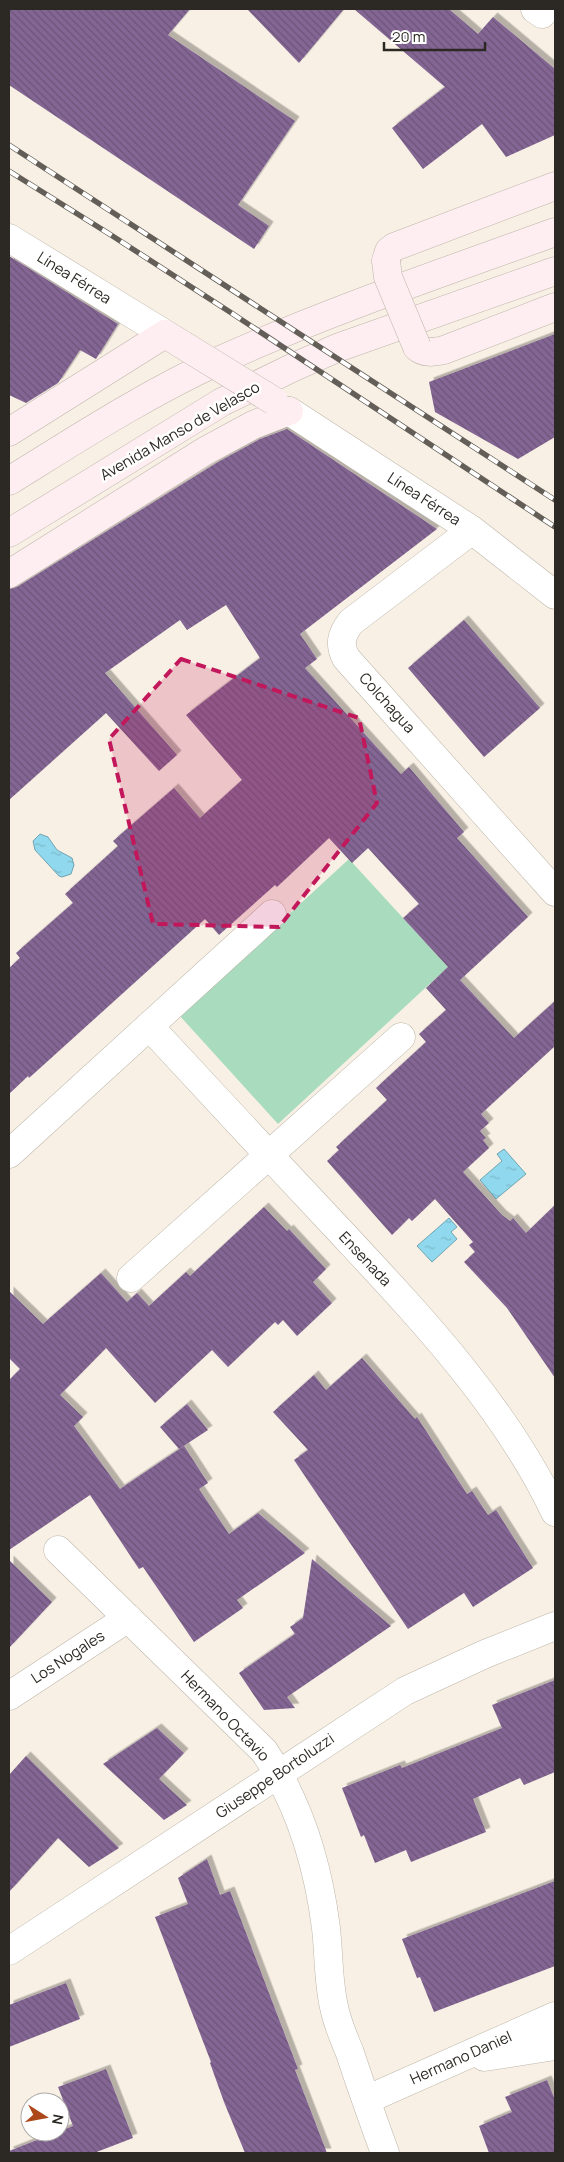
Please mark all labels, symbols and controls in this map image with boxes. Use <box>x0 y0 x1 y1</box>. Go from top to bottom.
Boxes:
scale bar <box>384 20 485 52</box>
text: 20 m <box>392 26 425 47</box>
street label: Línea Férrea <box>33 247 115 309</box>
street label: Avenida Manso de Velasco <box>96 376 264 485</box>
street label: Línea Férrea <box>383 467 465 530</box>
street label: Colchagua <box>355 668 420 737</box>
street label: Ensenada <box>334 1227 396 1291</box>
street label: Los Nogales <box>27 1625 109 1688</box>
street label: Hermano Octavio <box>176 1665 274 1766</box>
street label: Giuseppe Bortoluzzi <box>211 1728 338 1823</box>
street label: Hermano Daniel <box>407 2026 515 2089</box>
north arrow <box>20 2092 70 2142</box>
text: N <box>48 2113 69 2126</box>

